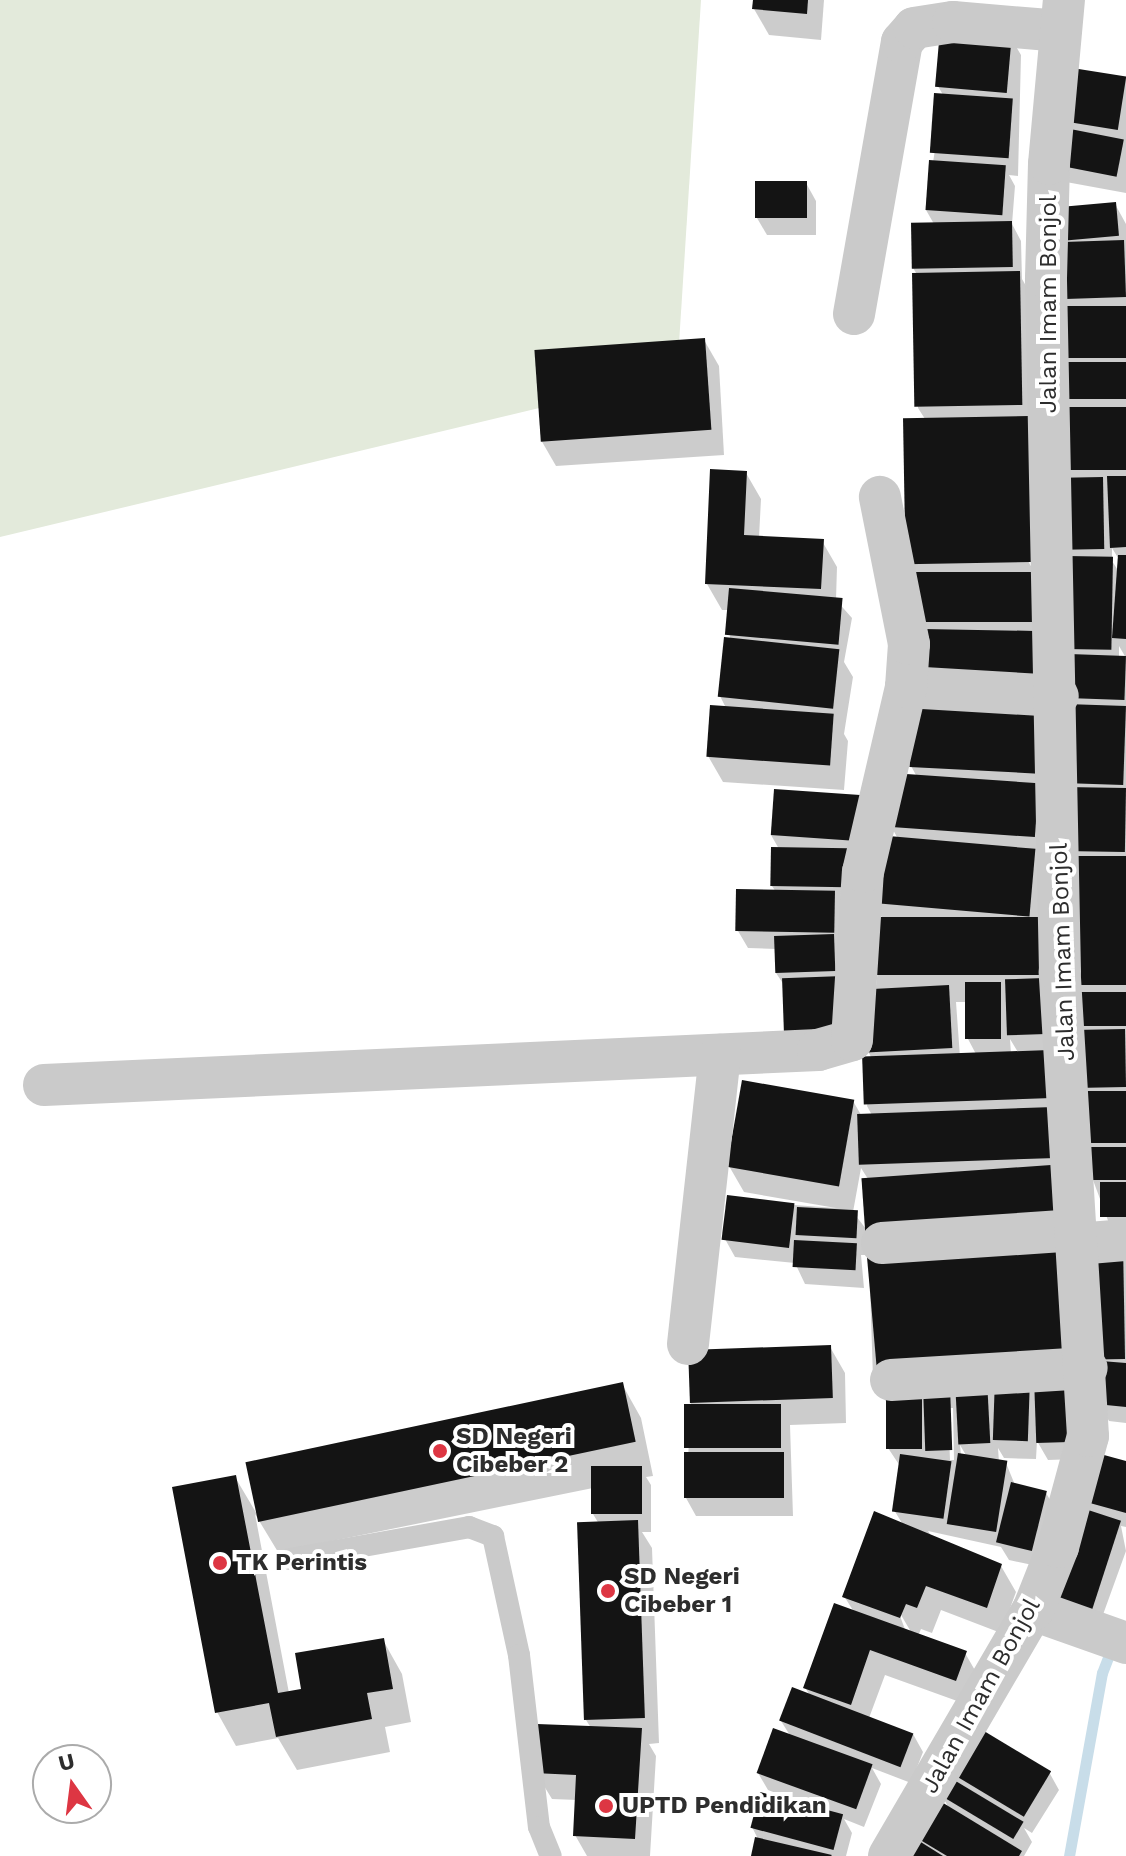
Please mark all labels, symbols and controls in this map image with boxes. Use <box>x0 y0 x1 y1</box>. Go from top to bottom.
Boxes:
street label: Jalan Imam Bonjol <box>1035 195 1063 413</box>
street label: Jalan Imam Bonjol <box>1045 842 1081 1062</box>
place label: SD Negeri Cibeber 2 <box>456 1423 572 1479</box>
marker: SD Negeri Cibeber 2 <box>431 1442 449 1460</box>
place label: TK Perintis <box>236 1549 367 1577</box>
marker: TK Perintis <box>211 1554 229 1572</box>
place label: SD Negeri Cibeber 1 <box>624 1563 740 1619</box>
marker: SD Negeri Cibeber 1 <box>599 1582 617 1600</box>
street label: Jalan Imam Bonjol <box>915 1594 1047 1798</box>
north arrow <box>32 1744 112 1824</box>
text: U <box>56 1748 77 1776</box>
place label: UPTD Pendidikan <box>622 1792 827 1820</box>
marker: UPTD Pendidikan <box>597 1797 615 1815</box>

